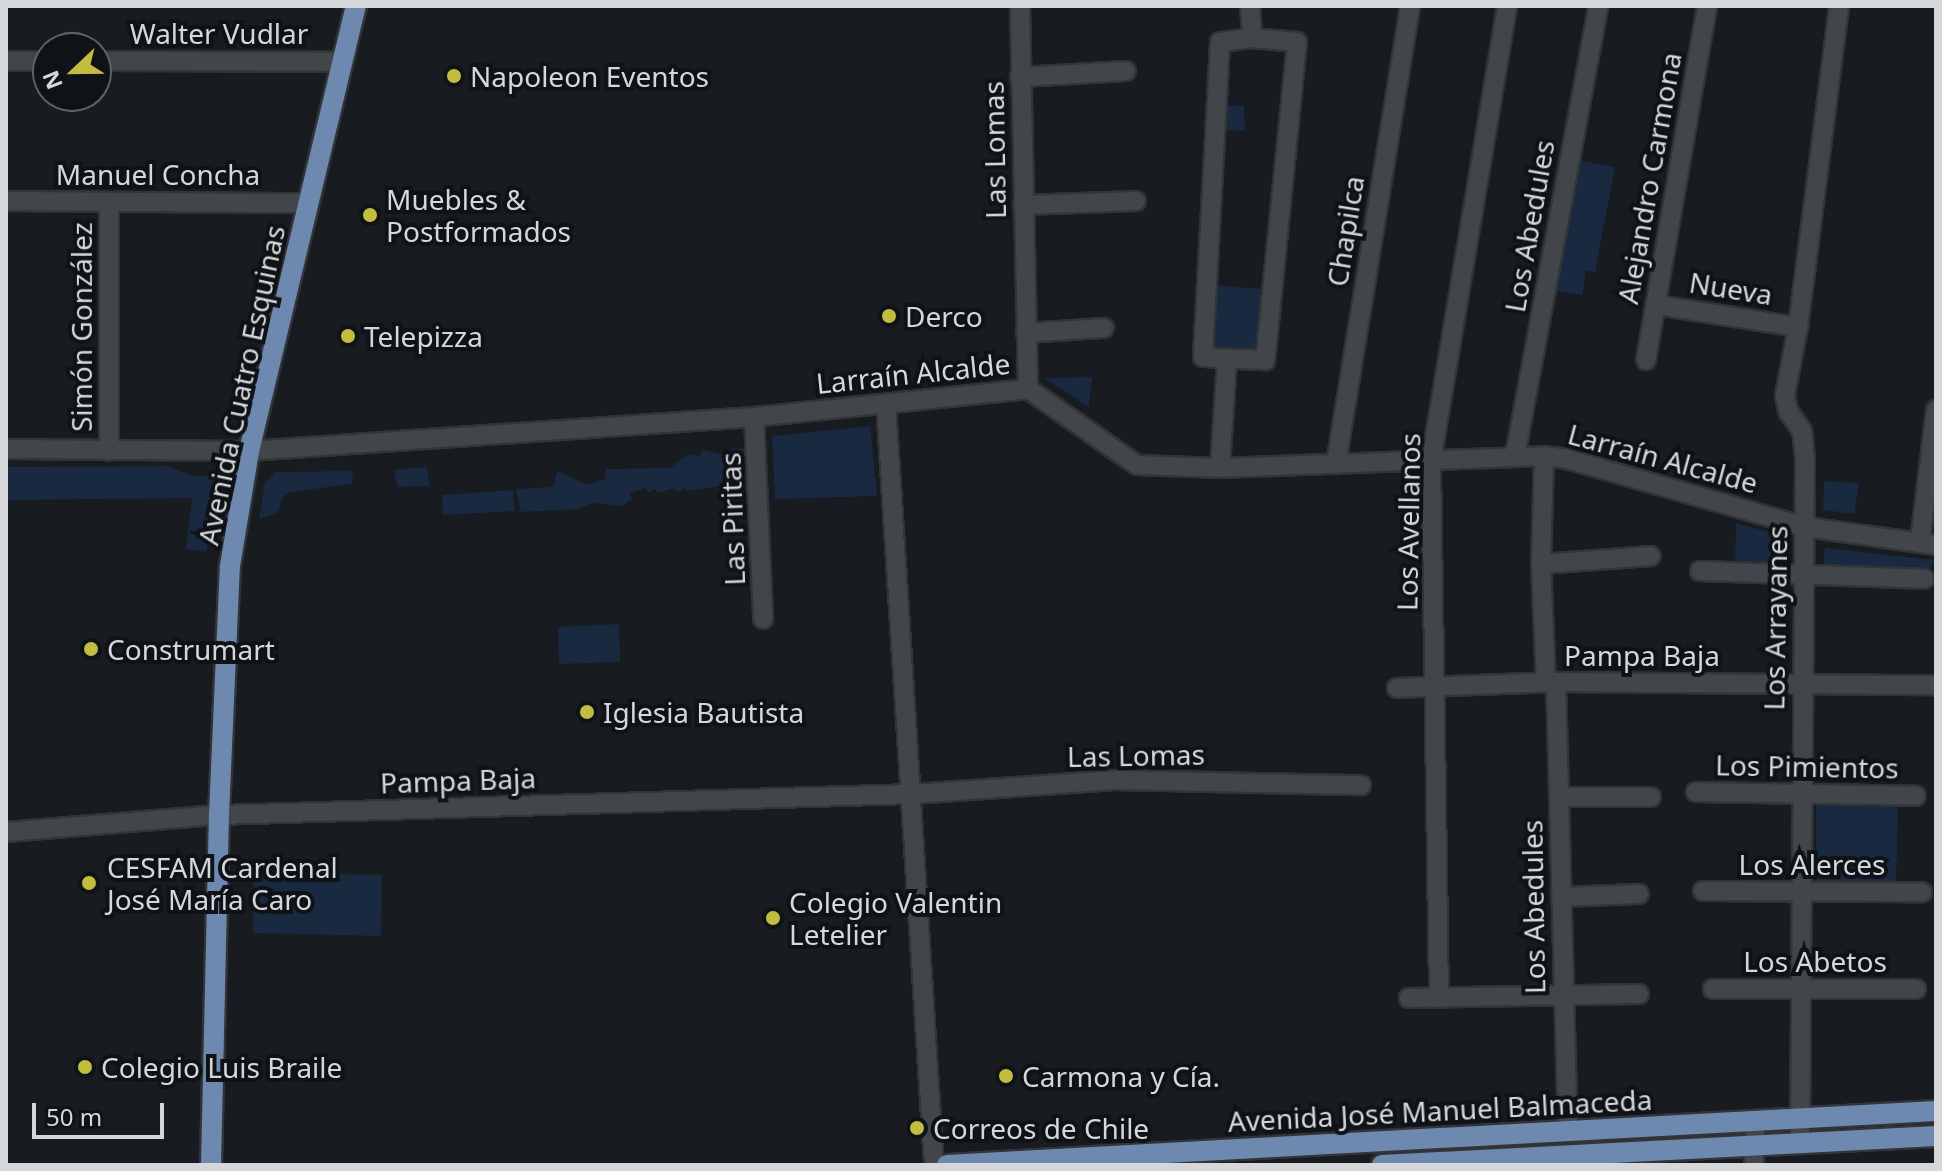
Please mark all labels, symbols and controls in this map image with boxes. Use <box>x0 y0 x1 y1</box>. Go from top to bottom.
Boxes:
street label: Walter Vudlar <box>130 16 308 50</box>
north arrow <box>32 32 112 112</box>
street label: Alejandro Carmona <box>1610 50 1688 306</box>
place label: Napoleon Eventos <box>470 59 709 93</box>
text: N <box>34 66 69 94</box>
marker: Napoleon Eventos <box>445 67 463 85</box>
street label: Las Lomas <box>976 81 1012 219</box>
street label: Los Abedules <box>1497 137 1561 315</box>
street label: Manuel Concha <box>56 157 260 191</box>
street label: Chapilca <box>1320 173 1370 289</box>
place label: Muebles & Postformados <box>386 182 571 248</box>
marker: Muebles & Postformados <box>361 206 379 224</box>
street label: Simón González <box>64 222 98 432</box>
street label: Avenida Cuatro Esquinas <box>191 222 291 548</box>
street label: Nueva <box>1687 265 1775 311</box>
place label: Derco <box>905 299 983 333</box>
marker: Derco <box>880 307 898 325</box>
place label: Telepizza <box>364 319 483 353</box>
marker: Telepizza <box>339 327 357 345</box>
street label: Larraín Alcalde <box>814 346 1012 400</box>
street label: Larraín Alcalde <box>1564 417 1762 499</box>
street label: Los Avellanos <box>1390 433 1426 611</box>
street label: Las Piritas <box>713 452 751 586</box>
street label: Los Arrayanes <box>1757 525 1793 711</box>
place label: Construmart <box>107 632 275 666</box>
street label: Pampa Baja <box>1564 638 1720 672</box>
marker: Construmart <box>82 640 100 658</box>
place label: Iglesia Bautista <box>603 695 804 729</box>
marker: Iglesia Bautista <box>578 703 596 721</box>
street label: Las Lomas <box>1067 737 1205 773</box>
street label: Los Pimientos <box>1715 748 1899 784</box>
street label: Pampa Baja <box>380 760 536 800</box>
street label: Los Abedules <box>1515 820 1551 994</box>
street label: Los Alerces <box>1739 847 1885 881</box>
place label: CESFAM Cardenal José María Caro <box>107 850 338 916</box>
marker: CESFAM Cardenal José María Caro <box>78 872 100 894</box>
place label: Colegio Valentin Letelier <box>789 885 1002 951</box>
marker: Colegio Valentin Letelier <box>764 909 782 927</box>
street label: Los Abetos <box>1743 944 1887 978</box>
place label: Colegio Luis Braile <box>101 1050 342 1084</box>
marker: Colegio Luis Braile <box>76 1058 94 1076</box>
place label: Carmona y Cía. <box>1022 1059 1220 1093</box>
marker: Carmona y Cía. <box>997 1067 1015 1085</box>
street label: Avenida José Manuel Balmaceda <box>1227 1082 1653 1138</box>
scale bar <box>36 1087 168 1137</box>
text: 50 m <box>46 1100 102 1133</box>
place label: Correos de Chile <box>933 1111 1149 1145</box>
marker: Correos de Chile <box>908 1119 926 1137</box>

